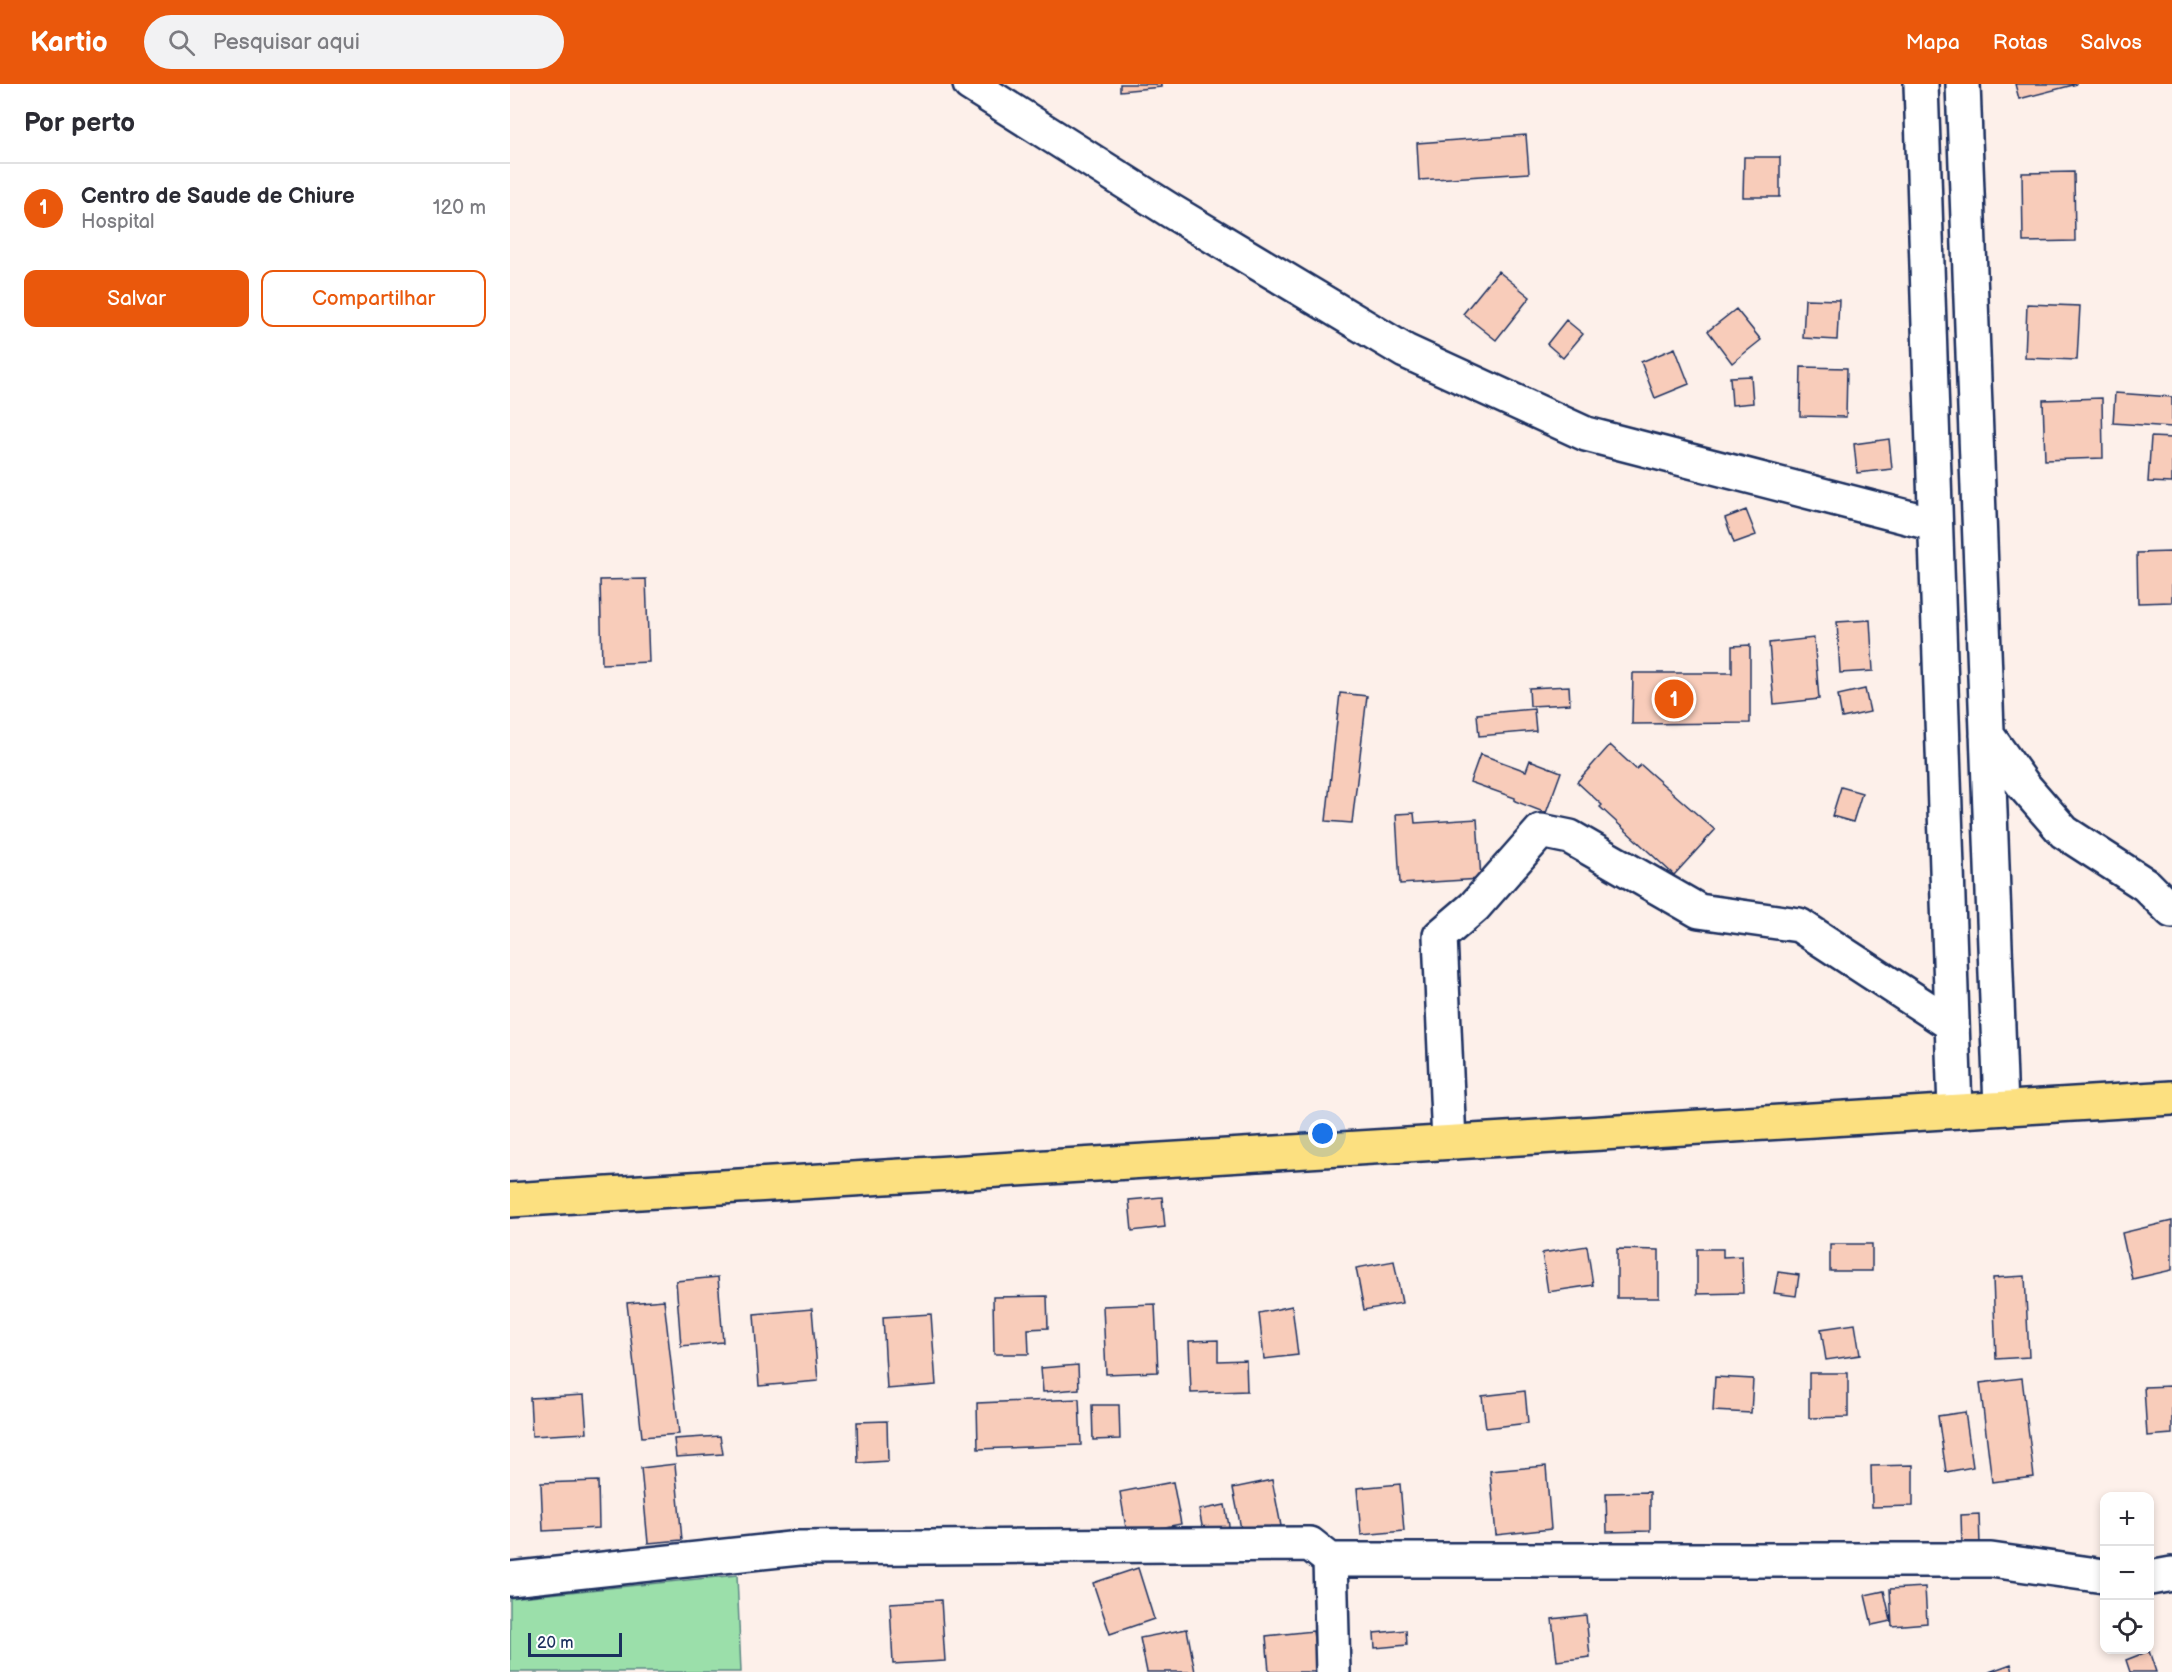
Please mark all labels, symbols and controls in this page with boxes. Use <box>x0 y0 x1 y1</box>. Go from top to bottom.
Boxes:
search box <box>144 15 564 69</box>
text: Kartio <box>30 26 108 59</box>
icon: search <box>165 26 198 59</box>
text: Pesquisar aqui <box>213 29 360 56</box>
text: Mapa <box>1906 30 1960 55</box>
text: Rotas <box>1993 30 2048 55</box>
text: Salvos <box>2081 30 2142 55</box>
text: Por perto <box>24 108 135 139</box>
text: Centro de Saude de Chiure <box>81 183 355 210</box>
text: 1 <box>39 196 48 220</box>
text: 120 m <box>433 196 486 220</box>
text: Hospital <box>81 210 154 234</box>
button: Salvar <box>24 270 249 327</box>
button: Compartilhar <box>261 270 486 327</box>
pin: 1 <box>1654 676 1694 722</box>
your location <box>1308 1119 1337 1148</box>
map controls <box>2100 1492 2154 1654</box>
button: + <box>2100 1492 2154 1546</box>
button: − <box>2100 1546 2154 1600</box>
button: locate <box>2100 1600 2154 1654</box>
scale bar <box>528 1630 622 1658</box>
text: 20 m <box>537 1634 573 1653</box>

